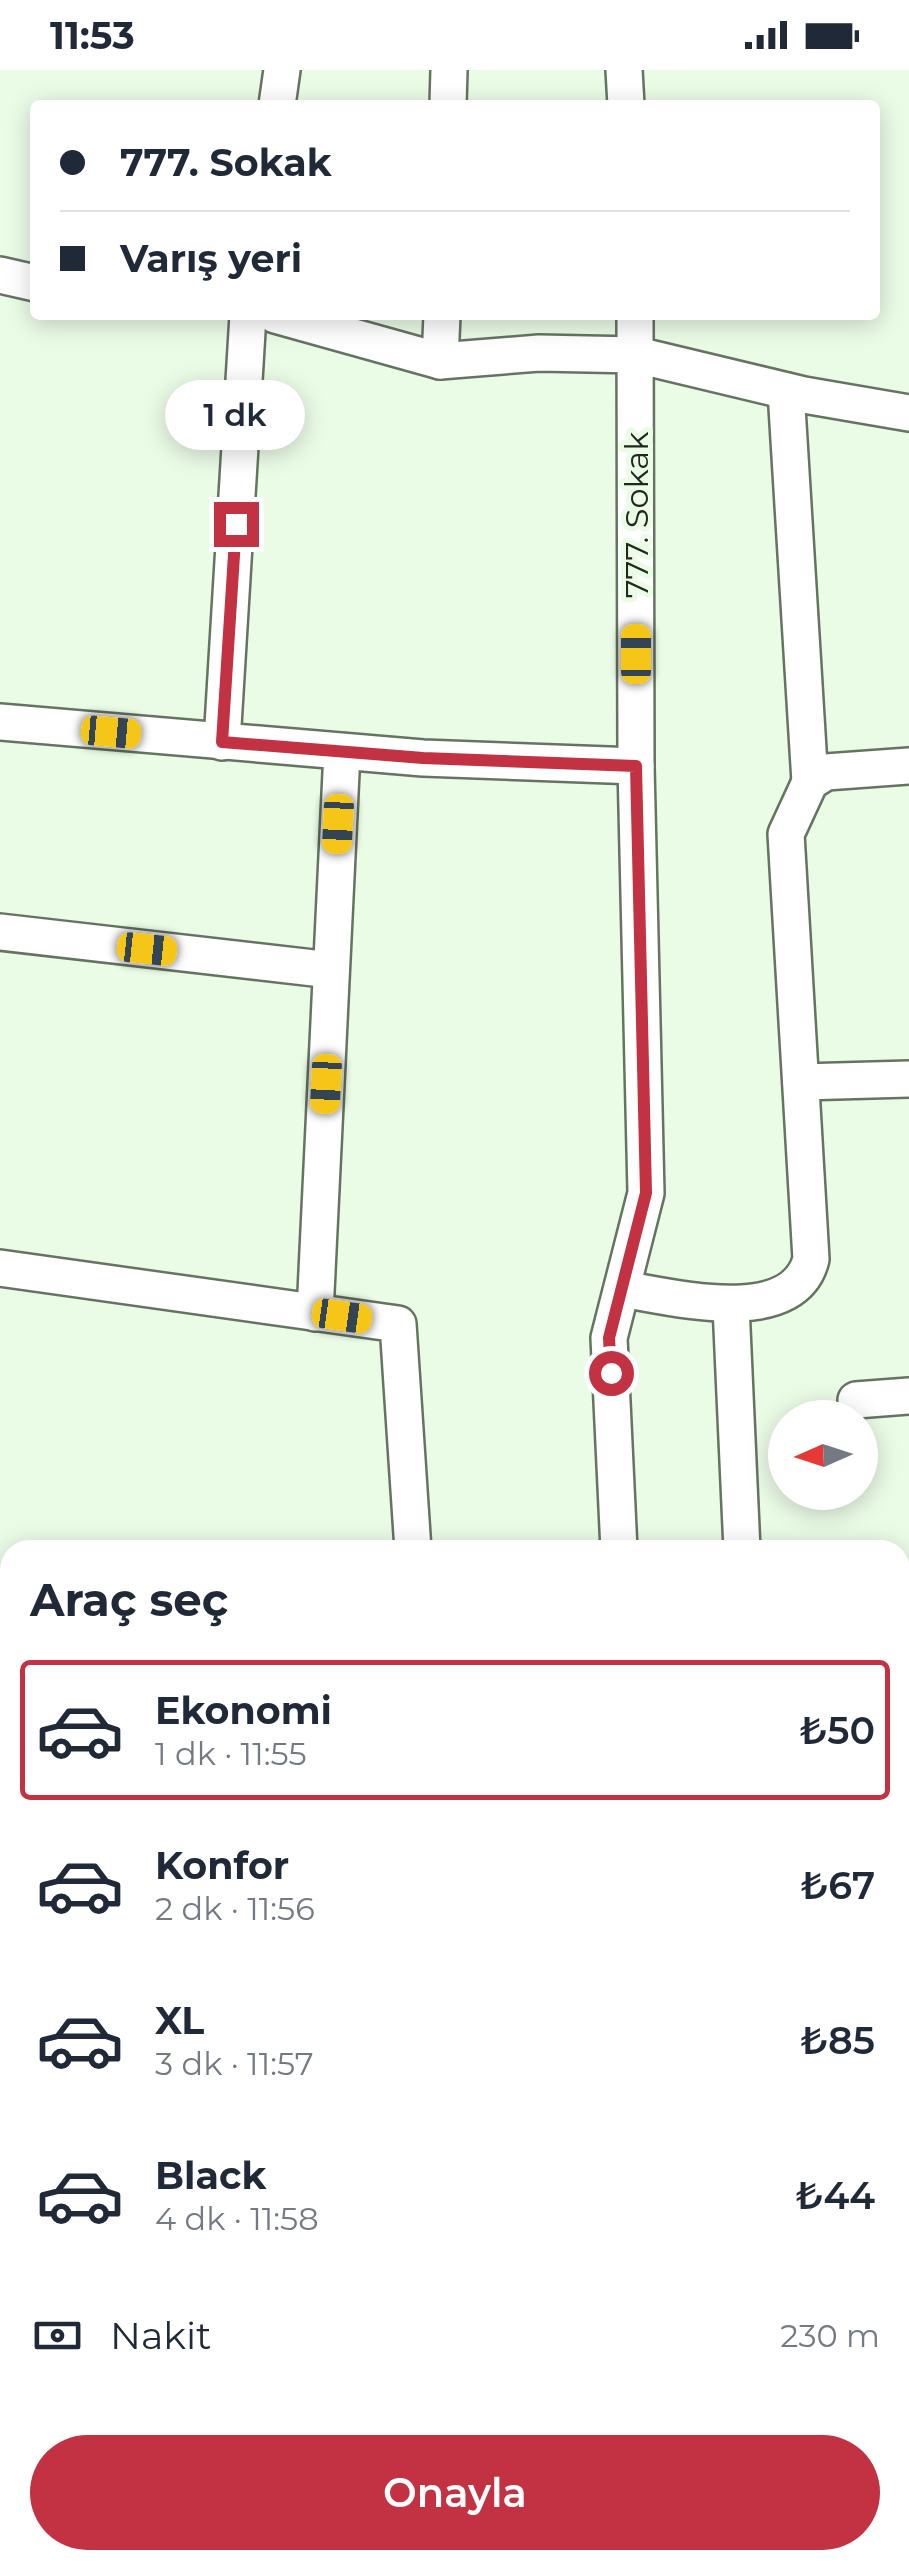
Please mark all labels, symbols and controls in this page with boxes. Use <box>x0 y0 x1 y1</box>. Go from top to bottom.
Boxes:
text: 11:53 <box>50 12 135 59</box>
text: 777. Sokak <box>120 139 332 186</box>
text: Varış yeri <box>120 235 302 282</box>
callout: 1 dk <box>166 379 306 449</box>
text: 1 dk <box>203 395 267 434</box>
street label: 777. Sokak <box>617 432 656 598</box>
route end <box>214 502 259 547</box>
car <box>621 624 651 684</box>
car <box>80 714 142 750</box>
car <box>321 793 355 855</box>
car <box>116 931 178 967</box>
car <box>309 1053 343 1115</box>
car <box>310 1297 374 1335</box>
route start <box>589 1351 634 1396</box>
north arrow <box>768 1400 878 1510</box>
map controls <box>768 1400 878 1510</box>
text: Araç seç <box>30 1572 228 1627</box>
icon: car <box>35 1685 125 1775</box>
text: Ekonomi <box>155 1687 332 1734</box>
text: ₺50 <box>799 1707 875 1754</box>
text: 1 dk · 11:55 <box>155 1734 307 1773</box>
icon: car <box>35 1840 125 1930</box>
text: Konfor <box>155 1842 289 1889</box>
text: ₺67 <box>800 1862 875 1909</box>
text: 2 dk · 11:56 <box>155 1889 315 1928</box>
icon: car <box>35 1995 125 2085</box>
text: XL <box>155 1997 204 2044</box>
text: ₺85 <box>800 2017 875 2064</box>
text: 3 dk · 11:57 <box>155 2044 314 2083</box>
icon: car <box>35 2150 125 2240</box>
text: Black <box>155 2152 266 2199</box>
text: ₺44 <box>796 2172 875 2219</box>
text: 4 dk · 11:58 <box>155 2199 319 2238</box>
icon: cash <box>30 2308 85 2363</box>
text: Nakit <box>110 2312 211 2359</box>
text: 230 m <box>780 2316 880 2355</box>
button: Onayla <box>30 2435 880 2550</box>

